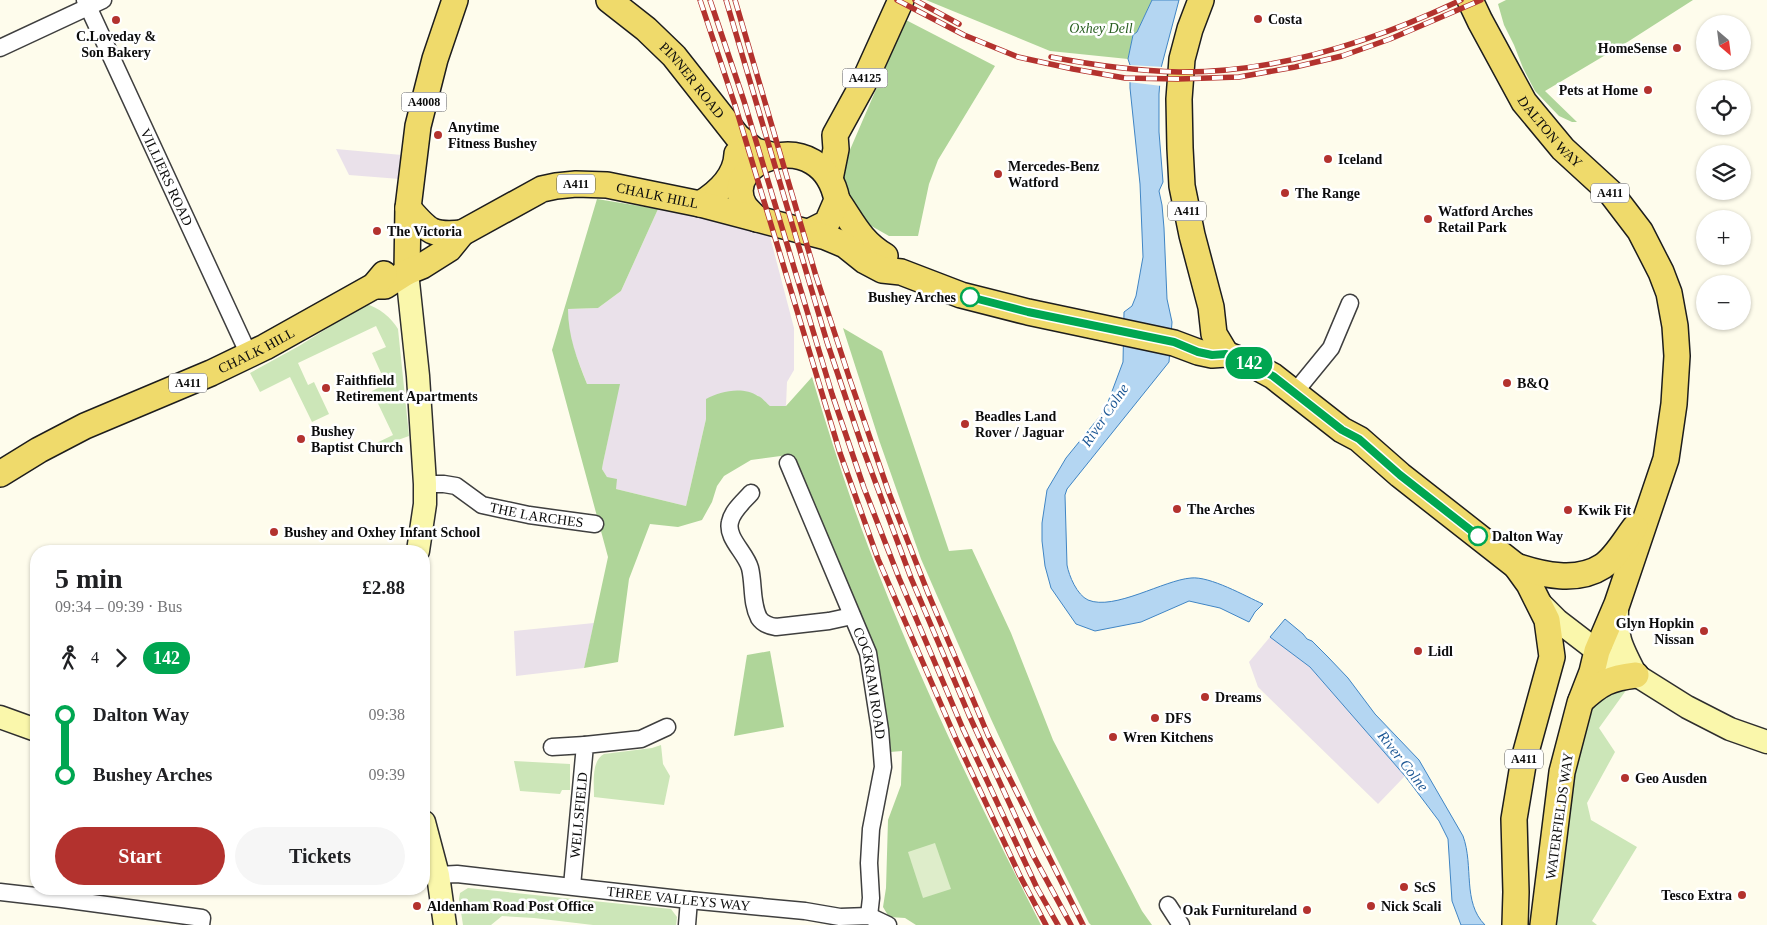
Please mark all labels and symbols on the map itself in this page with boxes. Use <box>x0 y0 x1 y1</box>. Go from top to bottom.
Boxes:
place label: Costa <box>1268 12 1302 27</box>
marker: Costa <box>1252 13 1264 25</box>
marker: C.Loveday & Son Bakery <box>110 14 122 26</box>
north arrow <box>1696 15 1751 70</box>
park label: Oxhey Dell <box>1069 21 1133 36</box>
place label: C.Loveday & Son Bakery <box>76 29 156 60</box>
street label: PINNER ROAD <box>656 39 727 121</box>
place label: HomeSense <box>1598 41 1667 56</box>
marker: HomeSense <box>1671 42 1683 54</box>
road number: A4125 <box>842 68 888 88</box>
place label: Pets at Home <box>1559 83 1638 98</box>
marker: Pets at Home <box>1642 84 1654 96</box>
road number: A4008 <box>402 92 446 111</box>
street label: DALTON WAY <box>1514 94 1585 171</box>
place label: Anytime Fitness Bushey <box>448 120 537 151</box>
street label: VILLIERS ROAD <box>137 126 195 228</box>
marker: Anytime Fitness Bushey <box>432 129 444 141</box>
place label: Iceland <box>1338 152 1383 167</box>
marker: Iceland <box>1322 153 1334 165</box>
place label: Mercedes-Benz Watford <box>1008 159 1099 190</box>
marker: Mercedes-Benz Watford <box>992 168 1004 180</box>
road number: A411 <box>557 174 595 193</box>
street label: CHALK HILL <box>615 180 700 212</box>
road number: A411 <box>1591 184 1629 202</box>
place label: The Range <box>1295 186 1360 201</box>
marker: The Range <box>1279 187 1291 199</box>
road number: A411 <box>1168 202 1206 220</box>
place label: Watford Arches Retail Park <box>1438 204 1534 235</box>
marker: Watford Arches Retail Park <box>1422 213 1434 225</box>
place label: The Victoria <box>387 224 462 239</box>
marker: The Victoria <box>371 225 383 237</box>
marker: Bushey Arches <box>960 287 980 307</box>
place label: Bushey Arches <box>868 290 957 305</box>
street label: CHALK HILL <box>216 325 297 376</box>
line badge: 142 <box>1220 347 1278 379</box>
road number: A411 <box>169 373 207 392</box>
place label: Faithfield Retirement Apartments <box>336 373 478 404</box>
place label: B&Q <box>1517 376 1549 391</box>
marker: B&Q <box>1501 377 1513 389</box>
water label: River Colne <box>1078 380 1132 450</box>
marker: Faithfield Retirement Apartments <box>320 382 332 394</box>
place label: Beadles Land Rover / Jaguar <box>975 409 1064 440</box>
marker: Beadles Land Rover / Jaguar <box>959 418 971 430</box>
place label: Bushey Baptist Church <box>311 424 403 455</box>
marker: Bushey Baptist Church <box>295 433 307 445</box>
street label: THE LARCHES <box>488 500 584 530</box>
place label: The Arches <box>1187 502 1255 517</box>
marker: The Arches <box>1171 503 1183 515</box>
place label: Kwik Fit <box>1578 503 1632 518</box>
marker: Kwik Fit <box>1562 504 1574 516</box>
place label: Bushey and Oxhey Infant School <box>284 525 480 540</box>
marker: Bushey and Oxhey Infant School <box>268 526 280 538</box>
marker: Dalton Way <box>1468 526 1488 546</box>
place label: Dalton Way <box>1492 529 1563 544</box>
place label: Glyn Hopkin Nissan <box>1616 616 1694 647</box>
street label: COCKRAM ROAD <box>850 625 888 740</box>
marker: Glyn Hopkin Nissan <box>1698 625 1710 637</box>
place label: Lidl <box>1428 644 1453 659</box>
marker: Lidl <box>1412 645 1424 657</box>
place label: Dreams <box>1215 690 1262 705</box>
marker: Dreams <box>1199 691 1211 703</box>
place label: DFS <box>1165 711 1192 726</box>
marker: DFS <box>1149 712 1161 724</box>
water label: River Colne <box>1374 727 1432 795</box>
place label: Wren Kitchens <box>1123 730 1214 745</box>
marker: Wren Kitchens <box>1107 731 1119 743</box>
road number: A411 <box>1505 750 1543 769</box>
street label: WATERFIELDS WAY <box>1543 752 1576 880</box>
place label: Geo Ausden <box>1635 771 1707 786</box>
street label: WELLSFIELD <box>568 772 590 859</box>
marker: Geo Ausden <box>1619 772 1631 784</box>
place label: ScS <box>1414 880 1436 895</box>
marker: ScS <box>1398 881 1410 893</box>
street label: THREE VALLEYS WAY <box>606 884 751 914</box>
place label: Tesco Extra <box>1661 888 1732 903</box>
marker: Tesco Extra <box>1736 889 1748 901</box>
place label: Aldenham Road Post Office <box>427 899 594 914</box>
place label: Nick Scali <box>1381 899 1441 914</box>
marker: Aldenham Road Post Office <box>411 900 423 912</box>
marker: Nick Scali <box>1365 900 1377 912</box>
place label: Oak Furnitureland <box>1183 903 1297 918</box>
marker: Oak Furnitureland <box>1301 904 1313 916</box>

